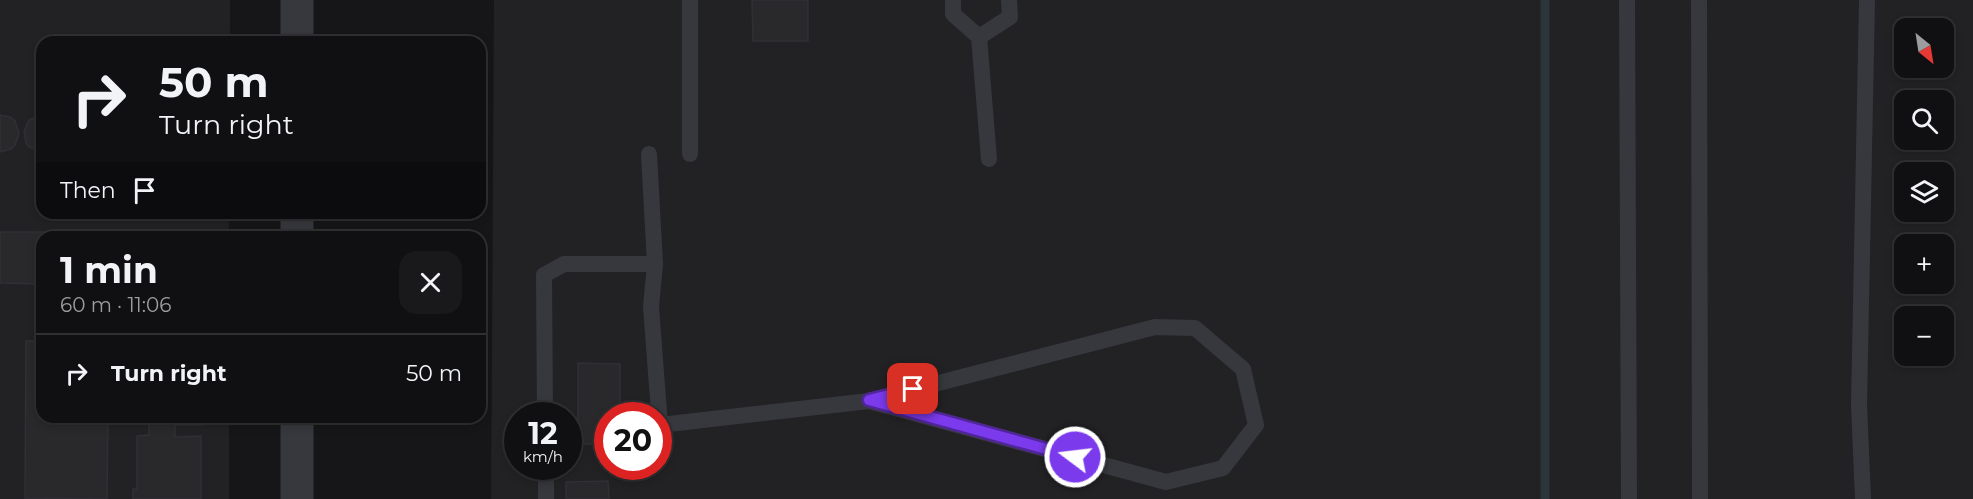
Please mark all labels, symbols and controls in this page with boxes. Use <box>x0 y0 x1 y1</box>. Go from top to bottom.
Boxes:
north arrow <box>1894 18 1954 78</box>
map controls <box>1894 18 1954 366</box>
text: 50 m <box>159 56 268 108</box>
icon: right <box>60 60 138 138</box>
button: search <box>1894 90 1954 150</box>
text: Turn right <box>159 108 294 141</box>
button: layers <box>1894 162 1954 222</box>
icon: arrive <box>128 174 161 207</box>
text: Then <box>60 177 116 204</box>
button: + <box>1894 234 1954 294</box>
text: 1 min <box>60 248 158 292</box>
button: close <box>399 251 462 314</box>
text: 60 m · 11:06 <box>60 293 172 317</box>
button: − <box>1894 306 1954 366</box>
icon: right <box>60 357 93 390</box>
text: Turn right <box>111 360 226 387</box>
text: 50 m <box>406 360 462 387</box>
pin <box>887 363 938 414</box>
icon: arrive <box>896 372 929 405</box>
speed limit sign: 20 <box>594 402 672 480</box>
text: 12 <box>528 415 558 452</box>
position arrow <box>1043 425 1107 489</box>
text: km/h <box>523 447 563 466</box>

